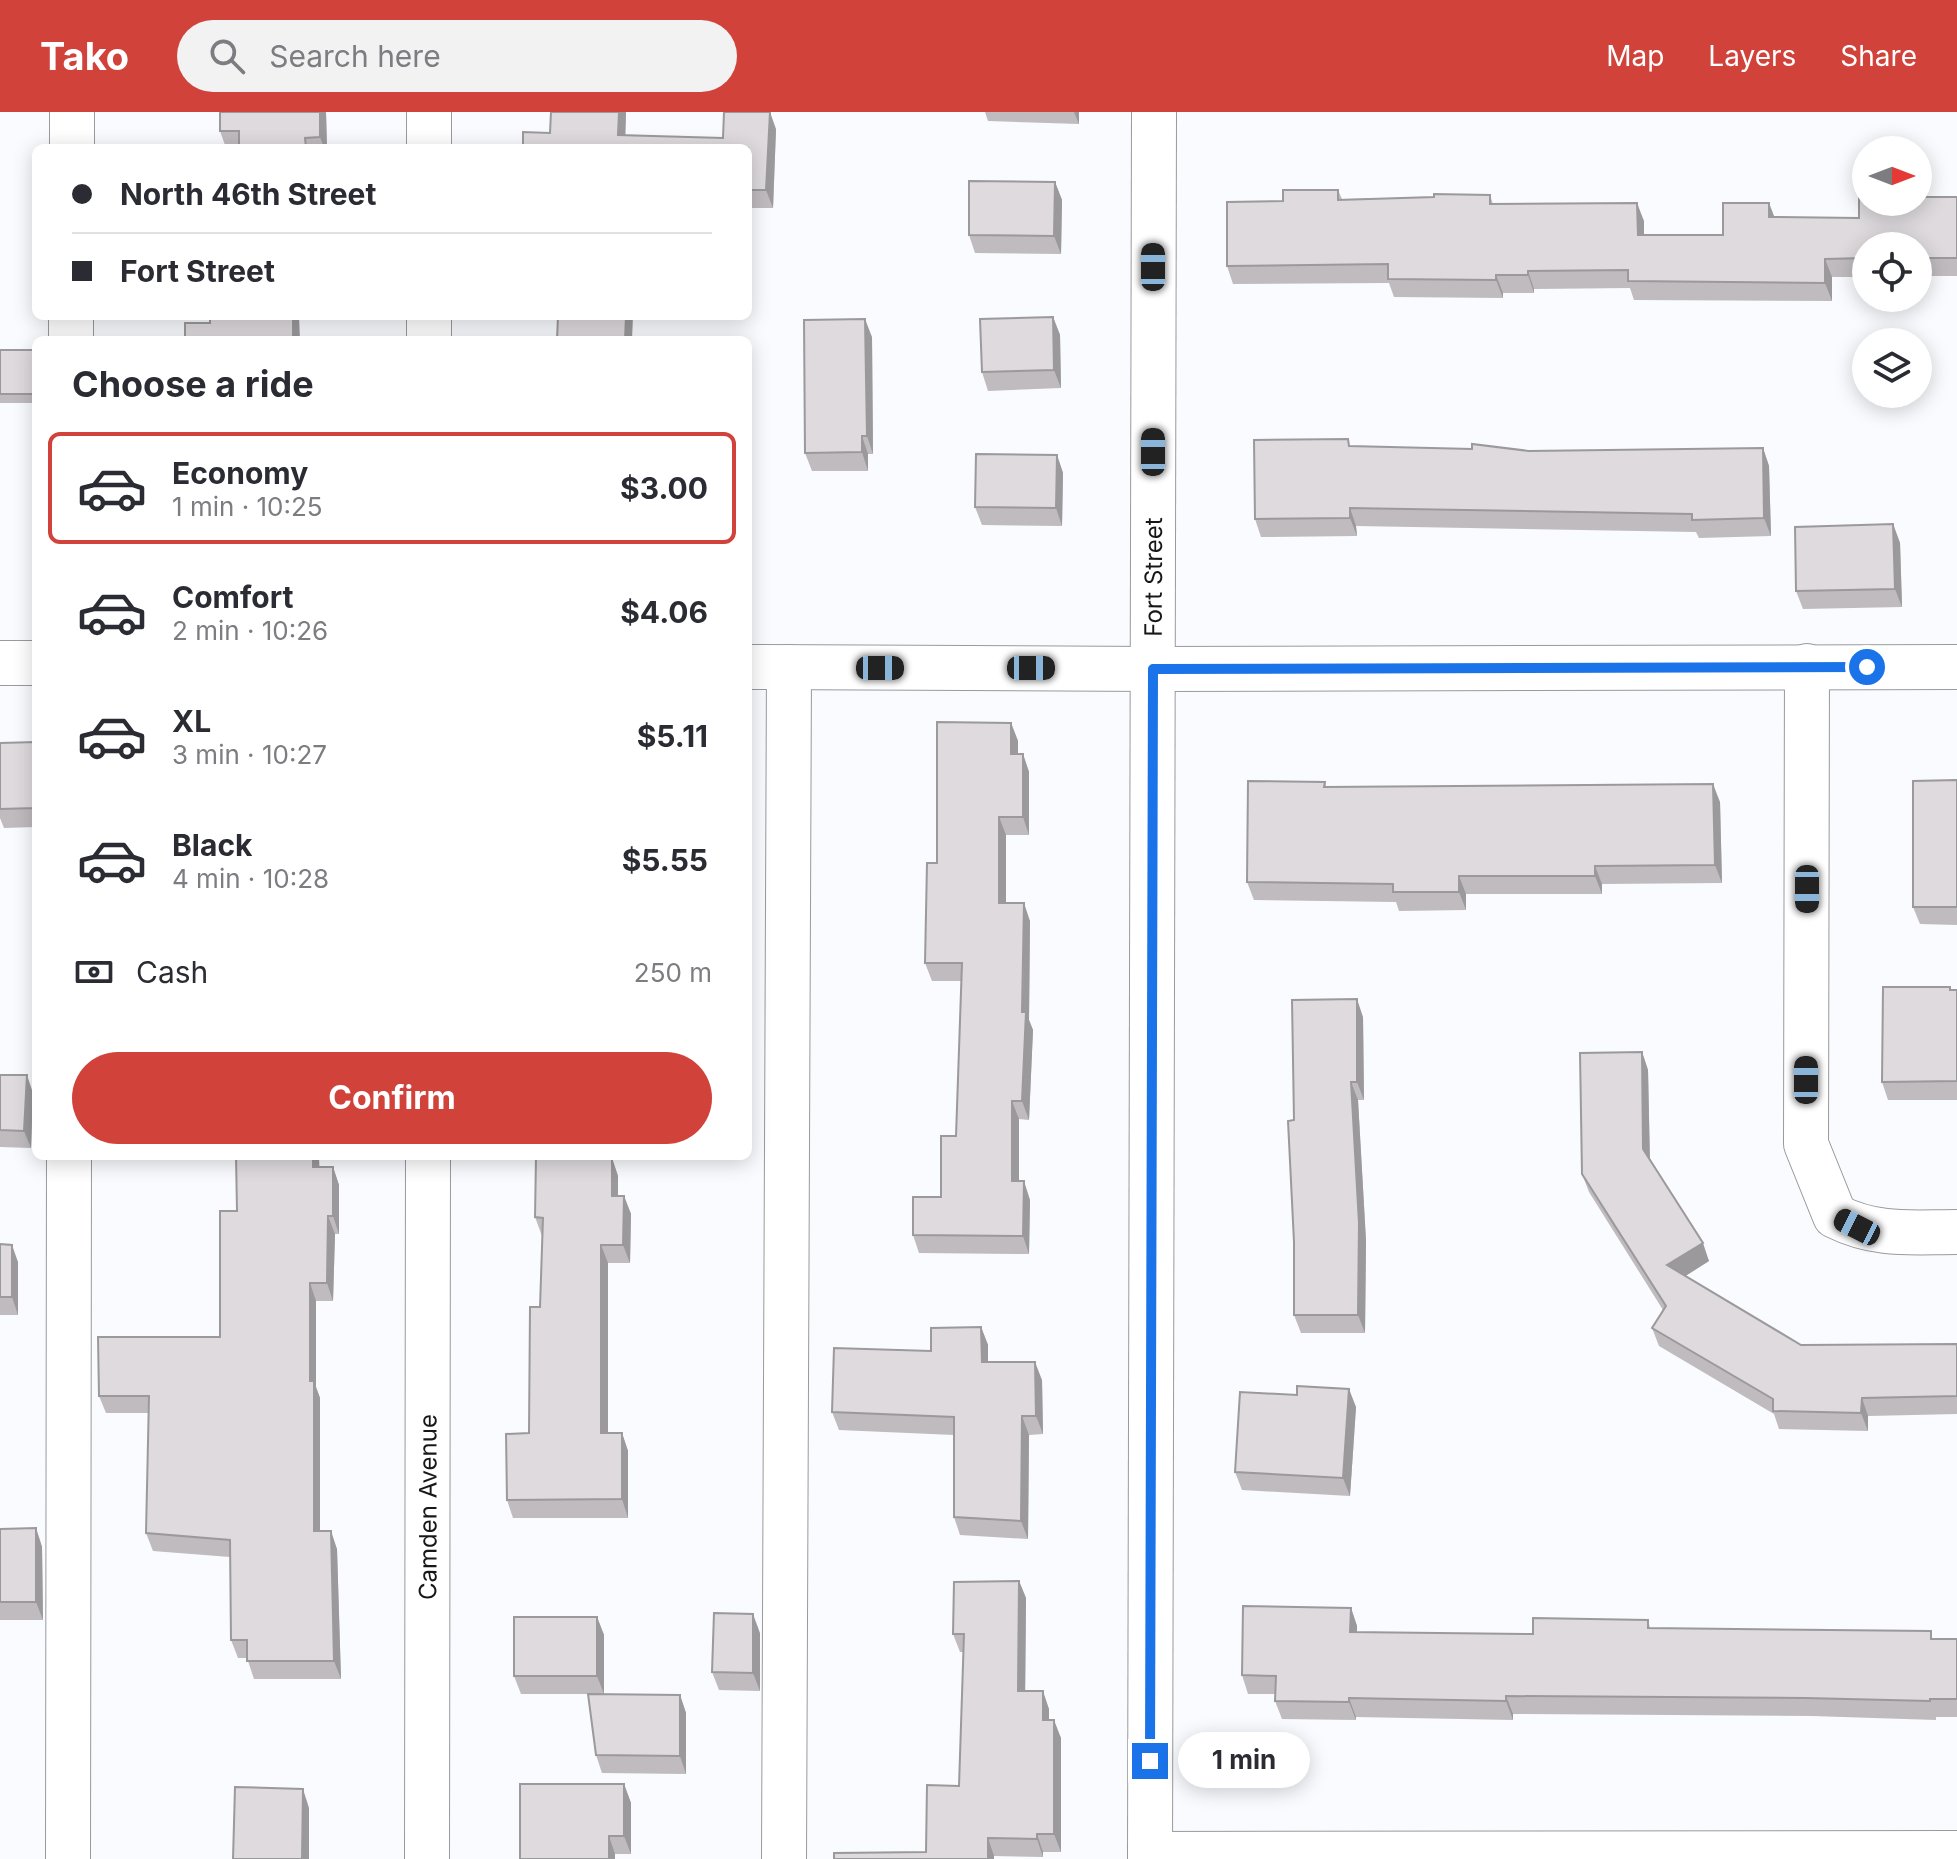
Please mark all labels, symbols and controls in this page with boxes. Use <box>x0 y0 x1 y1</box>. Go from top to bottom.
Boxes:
search box <box>177 20 737 92</box>
text: Tako <box>40 33 129 79</box>
icon: search <box>205 34 249 78</box>
text: Search here <box>269 38 441 74</box>
text: Map <box>1606 39 1664 73</box>
text: Layers <box>1708 39 1796 73</box>
text: Share <box>1840 39 1917 73</box>
north arrow <box>1852 136 1932 216</box>
map controls <box>1852 136 1932 408</box>
text: North 46th Street <box>120 176 376 212</box>
button: locate <box>1852 232 1932 312</box>
car <box>1141 243 1165 291</box>
text: Fort Street <box>120 253 275 289</box>
button: layers <box>1852 328 1932 408</box>
text: Choose a ride <box>72 362 314 406</box>
car <box>1141 428 1165 476</box>
icon: car <box>76 452 148 524</box>
text: Economy <box>172 455 308 491</box>
text: $3.00 <box>620 470 708 506</box>
text: 1 min · 10:25 <box>172 491 323 522</box>
street label: Fort Street <box>1138 517 1168 637</box>
icon: car <box>76 576 148 648</box>
text: Comfort <box>172 579 293 615</box>
text: $4.06 <box>620 594 708 630</box>
text: 2 min · 10:26 <box>172 615 328 646</box>
route start <box>1849 649 1885 685</box>
car <box>856 656 904 680</box>
car <box>1007 656 1055 680</box>
icon: car <box>76 700 148 772</box>
text: XL <box>172 703 211 739</box>
text: $5.11 <box>637 718 708 754</box>
text: 3 min · 10:27 <box>172 739 327 770</box>
icon: car <box>76 824 148 896</box>
text: Black <box>172 827 252 863</box>
text: $5.55 <box>622 842 708 878</box>
text: 4 min · 10:28 <box>172 863 329 894</box>
car <box>1795 865 1819 913</box>
icon: cash <box>72 950 116 994</box>
text: Cash <box>136 954 208 990</box>
text: 250 m <box>634 957 712 988</box>
button: Confirm <box>72 1052 712 1144</box>
car <box>1794 1056 1818 1104</box>
car <box>1830 1205 1884 1249</box>
street label: Camden Avenue <box>413 1414 442 1600</box>
callout: 1 min <box>1178 1733 1310 1789</box>
route end <box>1132 1743 1168 1779</box>
text: 1 min <box>1212 1744 1276 1775</box>

